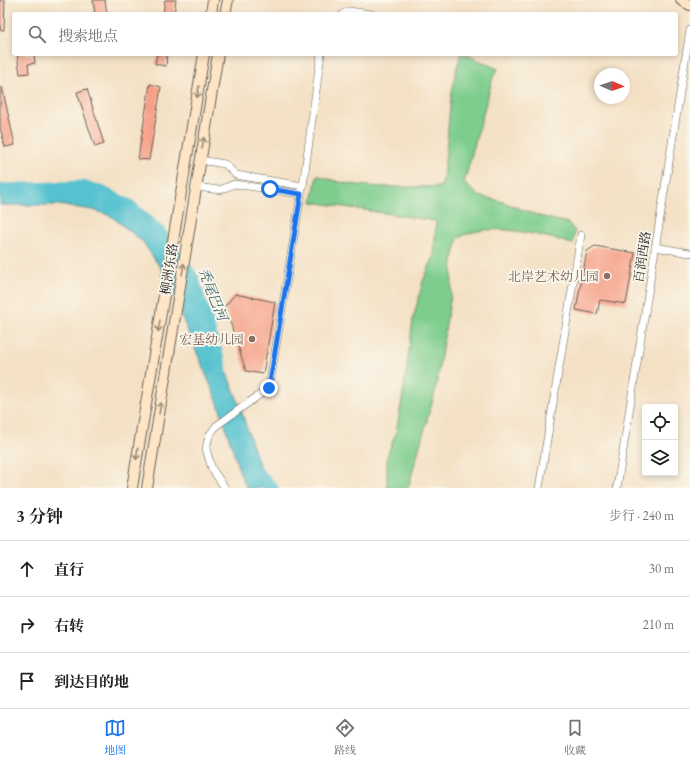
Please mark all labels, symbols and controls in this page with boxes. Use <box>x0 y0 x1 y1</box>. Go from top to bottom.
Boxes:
search box <box>12 12 678 56</box>
icon: search <box>26 23 48 45</box>
text: 搜索地点 <box>58 26 118 45</box>
north arrow <box>594 68 630 104</box>
one-way arrow <box>194 86 202 99</box>
one-way arrow <box>200 137 208 150</box>
route start <box>261 180 279 198</box>
street label: 百润西路 <box>630 230 654 284</box>
street label: 柳洲东路 <box>157 242 181 296</box>
one-way arrow <box>179 263 187 276</box>
water label: 秃尾巴河 <box>194 265 233 326</box>
place label: 北岸艺术幼儿园 <box>508 268 599 285</box>
marker: 北岸艺术幼儿园 <box>602 271 612 281</box>
one-way arrow <box>155 319 163 332</box>
place label: 宏基幼儿园 <box>179 331 244 348</box>
marker: 宏基幼儿园 <box>247 334 257 344</box>
route end <box>260 379 278 397</box>
one-way arrow <box>156 402 164 415</box>
map controls <box>642 404 678 476</box>
button: locate <box>642 404 678 440</box>
button: layers <box>642 440 678 476</box>
one-way arrow <box>133 448 141 461</box>
text: 3 分钟 <box>16 505 63 527</box>
text: 步行 · 240 m <box>609 507 674 524</box>
icon: ahead <box>16 558 38 580</box>
text: 直行 <box>54 560 84 579</box>
text: 30 m <box>649 560 674 577</box>
icon: right <box>16 614 38 636</box>
text: 右转 <box>54 616 84 635</box>
text: 210 m <box>643 616 674 633</box>
icon: arrive <box>16 670 38 692</box>
text: 到达目的地 <box>54 672 129 691</box>
tab: 地图 <box>104 717 126 757</box>
tab: 路线 <box>334 717 356 757</box>
tab: 收藏 <box>564 717 586 757</box>

